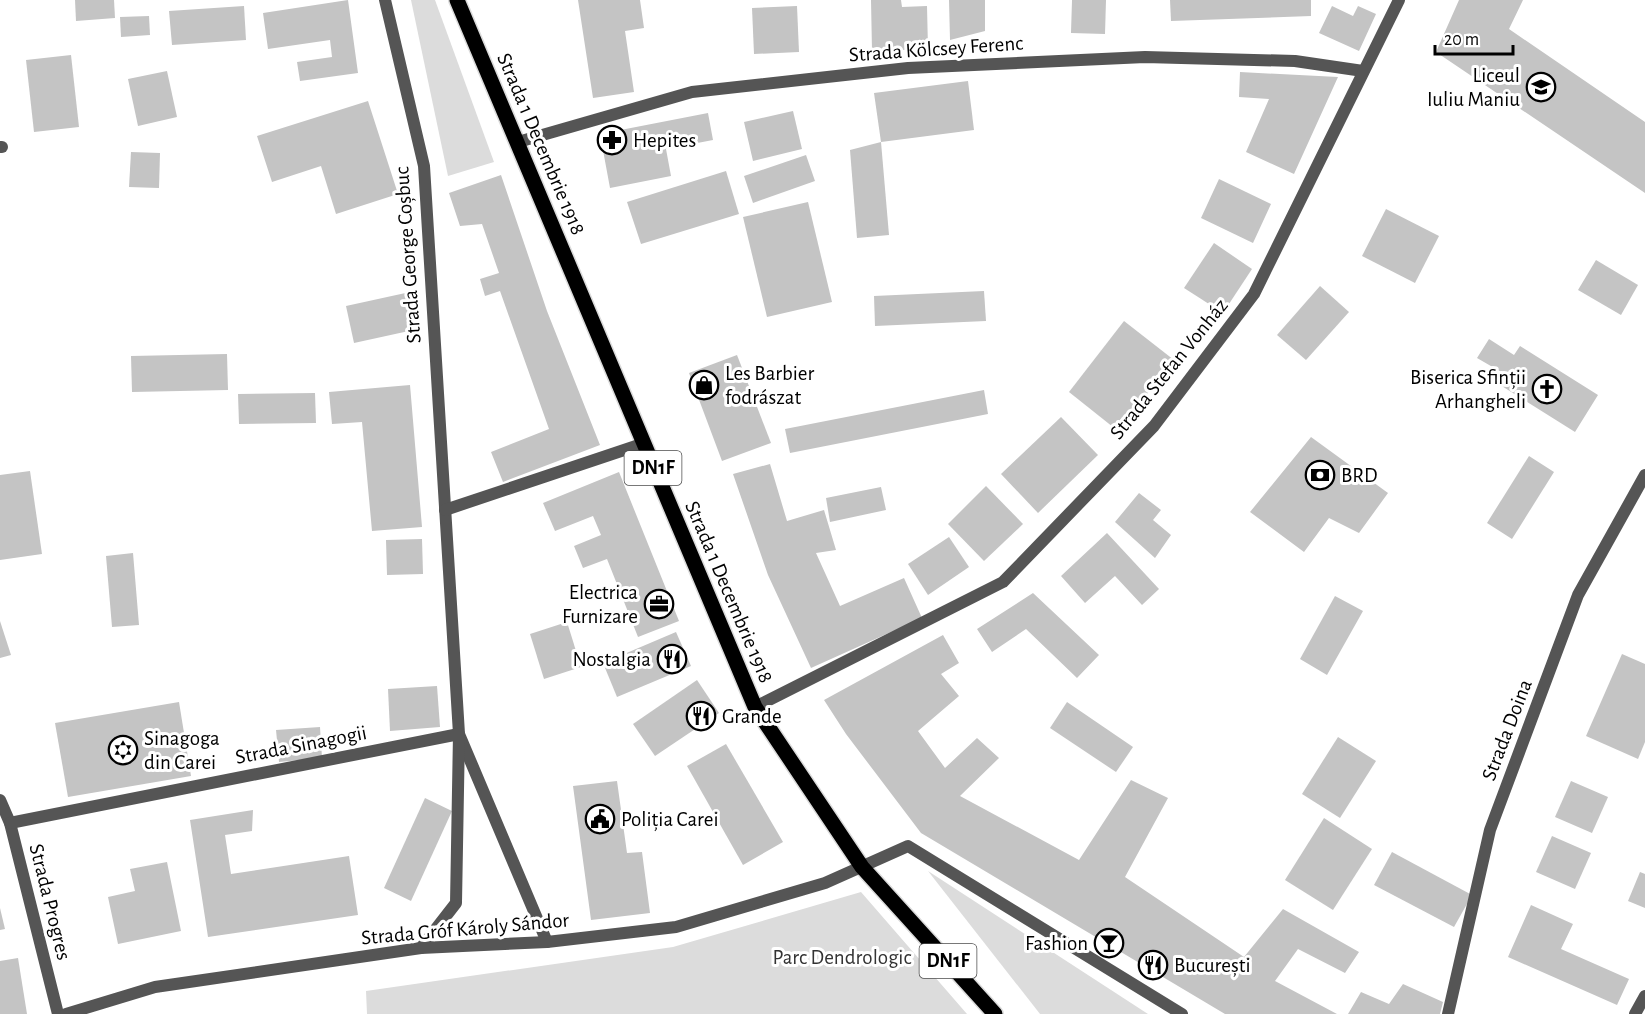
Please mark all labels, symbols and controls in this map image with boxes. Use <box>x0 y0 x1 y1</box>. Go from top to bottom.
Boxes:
scale bar <box>1435 18 1513 56</box>
text: 20 m <box>1444 31 1479 49</box>
street label: Strada Kölcsey Ferenc <box>848 32 1024 66</box>
street label: Strada 1 Decembrie 1918 <box>493 50 589 238</box>
place label: Liceul Iuliu Maniu <box>1427 65 1520 110</box>
school or university icon: Liceul Iuliu Maniu <box>1525 71 1557 103</box>
pharmacy icon: Hepites <box>596 124 628 156</box>
place label: Hepites <box>633 130 696 151</box>
street label: Strada George Coșbuc <box>391 166 427 344</box>
street label: Strada Stefan Vonház <box>1106 295 1232 443</box>
place label: Les Barbier fodrászat <box>725 363 814 408</box>
place label: Biserica Sfinții Arhangheli <box>1410 367 1526 412</box>
shop icon: Les Barbier fodrászat <box>688 369 720 401</box>
church icon: Biserica Sfinții Arhangheli <box>1531 373 1563 405</box>
road number: DN1F <box>624 451 682 485</box>
bank icon: BRD <box>1304 459 1336 491</box>
place label: BRD <box>1341 465 1378 486</box>
street label: Strada 1 Decembrie 1918 <box>681 498 777 686</box>
place label: Electrica Furnizare <box>562 582 638 627</box>
office icon: Electrica Furnizare <box>643 588 675 620</box>
restaurant icon: Nostalgia <box>656 643 688 675</box>
place label: Nostalgia <box>572 649 651 670</box>
street label: Strada Doina <box>1478 676 1536 783</box>
restaurant icon: Grande <box>685 700 717 732</box>
place label: Grande <box>722 706 782 727</box>
street label: Strada Sinagogii <box>234 722 368 768</box>
place label: Sinagoga din Carei <box>144 728 220 773</box>
synagogue icon: Sinagoga din Carei <box>107 734 139 766</box>
public building icon: Poliția Carei <box>584 803 616 835</box>
place label: Poliția Carei <box>621 809 719 832</box>
street label: Strada Progres <box>25 842 75 962</box>
street label: Strada Gróf Károly Sándor <box>360 909 570 949</box>
bar icon: Fashion <box>1093 927 1125 959</box>
place label: Fashion <box>1025 933 1088 954</box>
road number: DN1F <box>920 944 976 978</box>
park label: Parc Dendrologic <box>772 947 912 968</box>
restaurant icon: București <box>1137 949 1169 981</box>
place label: București <box>1174 955 1251 978</box>

